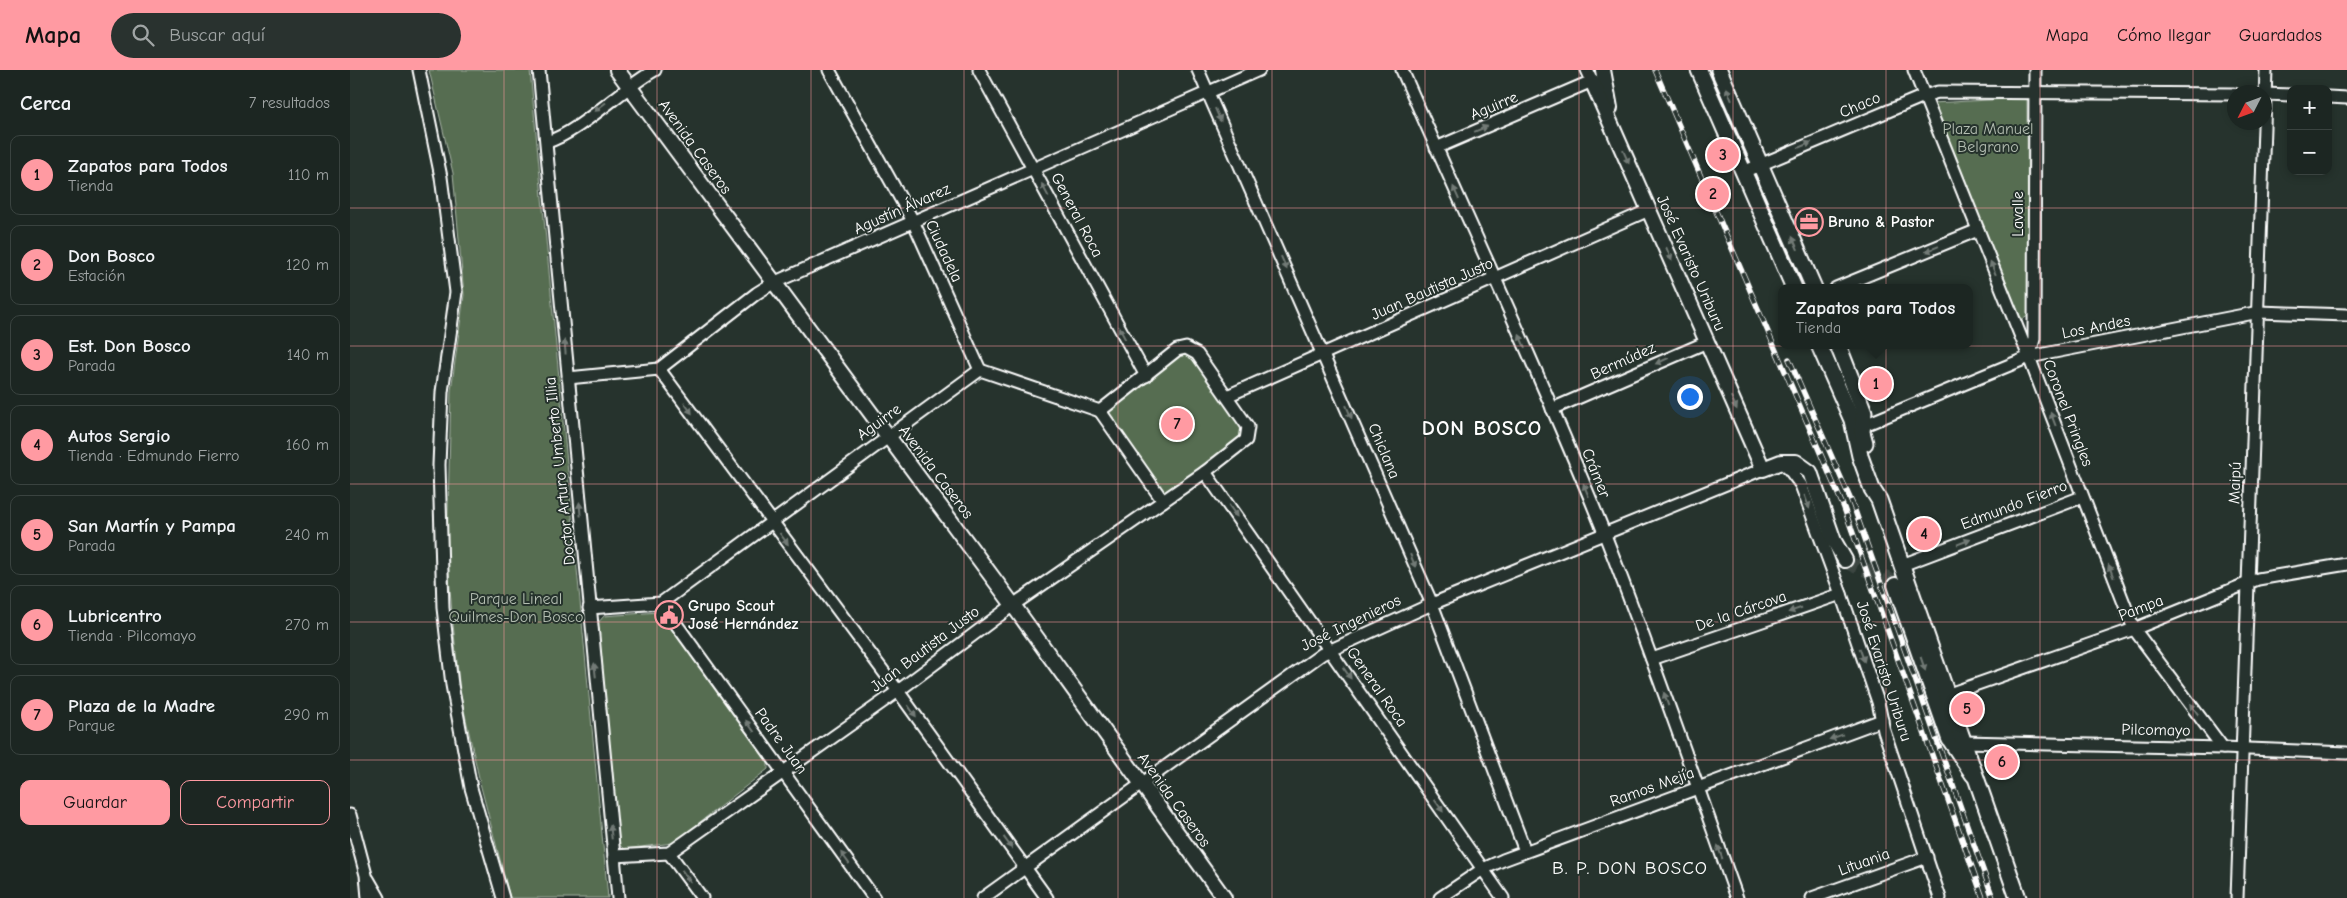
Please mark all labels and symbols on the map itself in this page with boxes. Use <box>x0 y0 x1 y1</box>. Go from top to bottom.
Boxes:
north arrow <box>2227 85 2272 130</box>
one-way arrow <box>1725 87 1733 101</box>
street label: Aguirre <box>1467 88 1521 124</box>
street label: Chaco <box>1837 88 1883 122</box>
street label: Avenida Caseros <box>655 96 735 198</box>
one-way arrow <box>594 102 607 113</box>
one-way arrow <box>1214 108 1222 122</box>
park label: Plaza Manuel Belgrano <box>1942 120 2034 156</box>
one-way arrow <box>1474 124 1488 132</box>
pin: 3 <box>1707 136 1739 174</box>
one-way arrow <box>1798 141 1812 149</box>
one-way arrow <box>1623 150 1631 164</box>
street label: General Roca <box>1047 170 1107 260</box>
pin: 2 <box>1697 175 1729 213</box>
street label: Agustín Álvarez <box>851 179 953 238</box>
one-way arrow <box>1041 183 1050 197</box>
one-way arrow <box>1451 186 1459 200</box>
street label: Lavalle <box>2009 191 2027 237</box>
street label: José Evaristo Uriburu <box>1653 192 1729 334</box>
office icon: Bruno & Pastor <box>1794 207 1824 237</box>
place label: Bruno & Pastor <box>1828 213 1935 231</box>
street label: Ciudadela <box>922 217 966 285</box>
one-way arrow <box>1790 236 1798 250</box>
one-way arrow <box>1925 245 1939 253</box>
one-way arrow <box>1666 247 1674 261</box>
street label: Juan Bautista Justo <box>1368 254 1496 324</box>
one-way arrow <box>1280 256 1288 270</box>
one-way arrow <box>1989 260 1997 275</box>
street label: Los Andes <box>2060 311 2132 342</box>
one-way arrow <box>1118 327 1127 340</box>
one-way arrow <box>1517 334 1525 348</box>
one-way arrow <box>560 339 568 355</box>
street label: Bermúdez <box>1588 339 1658 383</box>
street label: Coronel Pringles <box>2039 357 2097 469</box>
one-way arrow <box>1655 358 1669 366</box>
pin: 1 <box>1860 365 1892 403</box>
street label: Doctor Arturo Umberto Illia <box>541 376 579 566</box>
your location <box>1677 384 1703 410</box>
one-way arrow <box>1731 396 1739 410</box>
street label: Aguirre <box>853 400 905 444</box>
one-way arrow <box>683 401 693 415</box>
pin: 7 <box>1161 405 1193 443</box>
one-way arrow <box>1346 405 1354 419</box>
one-way arrow <box>2049 411 2057 426</box>
district label: DON BOSCO <box>1422 416 1542 440</box>
street label: Chiclana <box>1364 421 1404 481</box>
street label: Avenida Caseros <box>895 422 977 522</box>
street label: Crámer <box>1578 446 1614 501</box>
street label: Maipú <box>2225 462 2245 504</box>
street label: Edmundo Fierro <box>1958 476 2070 534</box>
one-way arrow <box>1582 482 1590 497</box>
one-way arrow <box>1804 495 1811 510</box>
one-way arrow <box>576 500 584 516</box>
one-way arrow <box>1228 504 1238 518</box>
pin: 4 <box>1908 515 1940 553</box>
one-way arrow <box>779 532 790 545</box>
one-way arrow <box>1956 538 1971 545</box>
one-way arrow <box>1410 554 1418 568</box>
one-way arrow <box>2107 563 2115 578</box>
street label: De la Cárcova <box>1693 587 1789 635</box>
park label: Parque Lineal Quilmes-Don Bosco <box>449 590 583 626</box>
street label: José Ingenieros <box>1298 591 1404 655</box>
street label: Pampa <box>2116 591 2166 625</box>
place label: Grupo Scout José Hernández <box>688 597 799 633</box>
street label: José Evaristo Uriburu <box>1853 598 1915 744</box>
public building icon: Grupo Scout José Hernández <box>654 600 684 630</box>
street label: Juan Bautista Justo <box>867 602 983 696</box>
one-way arrow <box>1787 607 1802 614</box>
street label: General Roca <box>1343 644 1411 730</box>
one-way arrow <box>1859 648 1866 663</box>
one-way arrow <box>1919 656 1927 671</box>
one-way arrow <box>591 662 599 678</box>
one-way arrow <box>1342 666 1352 680</box>
pin: 5 <box>1951 690 1983 728</box>
one-way arrow <box>1662 691 1670 706</box>
one-way arrow <box>2189 702 2199 716</box>
street label: Padre Juan <box>751 705 811 777</box>
one-way arrow <box>907 705 917 718</box>
one-way arrow <box>745 720 755 733</box>
street label: Pilcomayo <box>2121 720 2191 740</box>
one-way arrow <box>1828 733 1843 741</box>
pin: 6 <box>1986 743 2018 781</box>
street label: Avenida Caseros <box>1134 749 1214 851</box>
street label: Ramos Mejía <box>1607 763 1697 811</box>
one-way arrow <box>1434 800 1444 813</box>
one-way arrow <box>607 824 615 840</box>
one-way arrow <box>1003 836 1013 850</box>
one-way arrow <box>1716 844 1724 859</box>
street label: Lituania <box>1836 844 1892 880</box>
one-way arrow <box>840 851 850 865</box>
district label: B. P. DON BOSCO <box>1552 857 1708 879</box>
one-way arrow <box>681 869 691 882</box>

